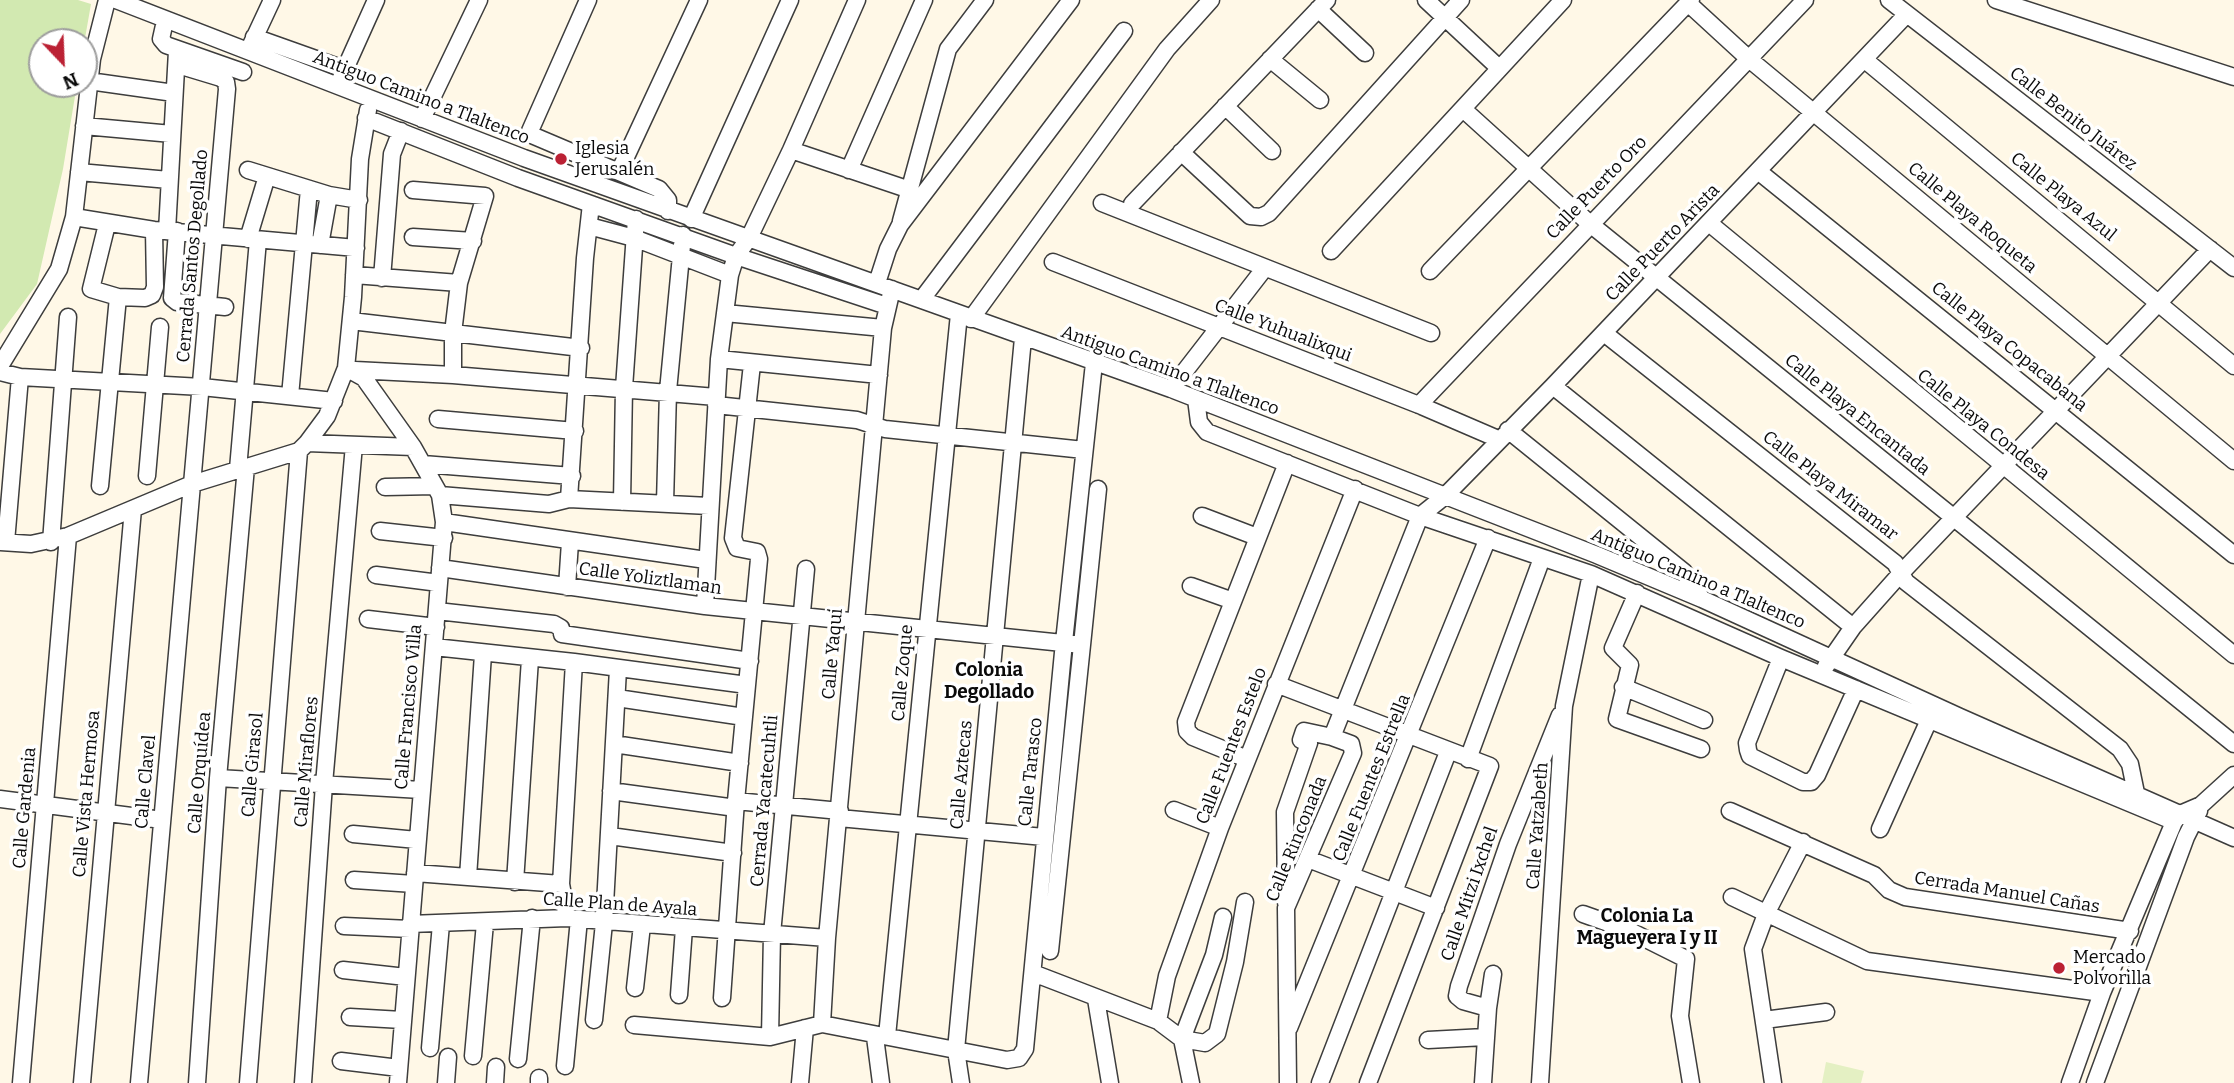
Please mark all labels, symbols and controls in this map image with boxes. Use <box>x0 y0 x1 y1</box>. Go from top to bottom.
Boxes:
north arrow <box>28 28 98 98</box>
street label: Antiguo Camino a Tlaltenco <box>310 47 532 149</box>
street label: Calle Benito Juárez <box>2005 62 2141 176</box>
text: N <box>59 67 82 94</box>
street label: Calle Puerto Oro <box>1542 132 1652 244</box>
place label: Iglesia Jerusalén <box>575 138 654 180</box>
street label: Cerrada Santos Degollado <box>173 148 213 364</box>
street label: Calle Playa Azul <box>2006 148 2120 246</box>
marker: Iglesia Jerusalén <box>553 151 569 167</box>
street label: Calle Playa Roqueta <box>1903 158 2041 278</box>
street label: Calle Puerto Arista <box>1601 180 1725 306</box>
street label: Calle Playa Copacabana <box>1927 277 2091 417</box>
street label: Calle Yuhualixqui <box>1211 295 1355 367</box>
street label: Antiguo Camino a Tlaltenco <box>1058 321 1282 421</box>
street label: Calle Playa Encantada <box>1780 350 1934 480</box>
street label: Calle Playa Condesa <box>1912 365 2054 485</box>
street label: Calle Playa Miramar <box>1758 426 1902 546</box>
street label: Antiguo Camino a Tlaltenco <box>1588 524 1808 634</box>
street label: Calle Yoliztlaman <box>577 558 723 600</box>
street label: Calle Yaqui <box>818 607 848 701</box>
street label: Calle Francisco Villa <box>391 623 427 791</box>
street label: Calle Zoque <box>888 623 918 723</box>
district label: Colonia Degollado <box>944 660 1034 704</box>
street label: Calle Fuentes Estelo <box>1192 664 1272 828</box>
street label: Calle Fuentes Estrella <box>1328 691 1416 865</box>
street label: Calle Miraflores <box>291 696 323 828</box>
street label: Calle Vista Hermosa <box>69 709 105 879</box>
street label: Calle Orquídea <box>184 711 216 835</box>
street label: Calle Girasol <box>238 712 268 818</box>
street label: Cerrada Yacatecuhtli <box>747 714 783 888</box>
street label: Calle Tarasco <box>1015 716 1047 828</box>
street label: Calle Aztecas <box>946 720 978 830</box>
street label: Calle Clavel <box>131 734 161 830</box>
street label: Calle Gardenia <box>9 746 41 870</box>
street label: Calle Yatzabeth <box>1523 762 1553 890</box>
street label: Calle Rinconada <box>1262 773 1332 905</box>
street label: Calle Mitzi Ixchel <box>1437 824 1503 964</box>
street label: Cerrada Manuel Cañas <box>1913 868 2101 918</box>
street label: Calle Plan de Ayala <box>542 889 698 921</box>
district label: Colonia La Magueyera I y II <box>1576 906 1718 950</box>
place label: Mercado Polvorilla <box>2073 947 2151 990</box>
marker: Mercado Polvorilla <box>2051 960 2067 976</box>

